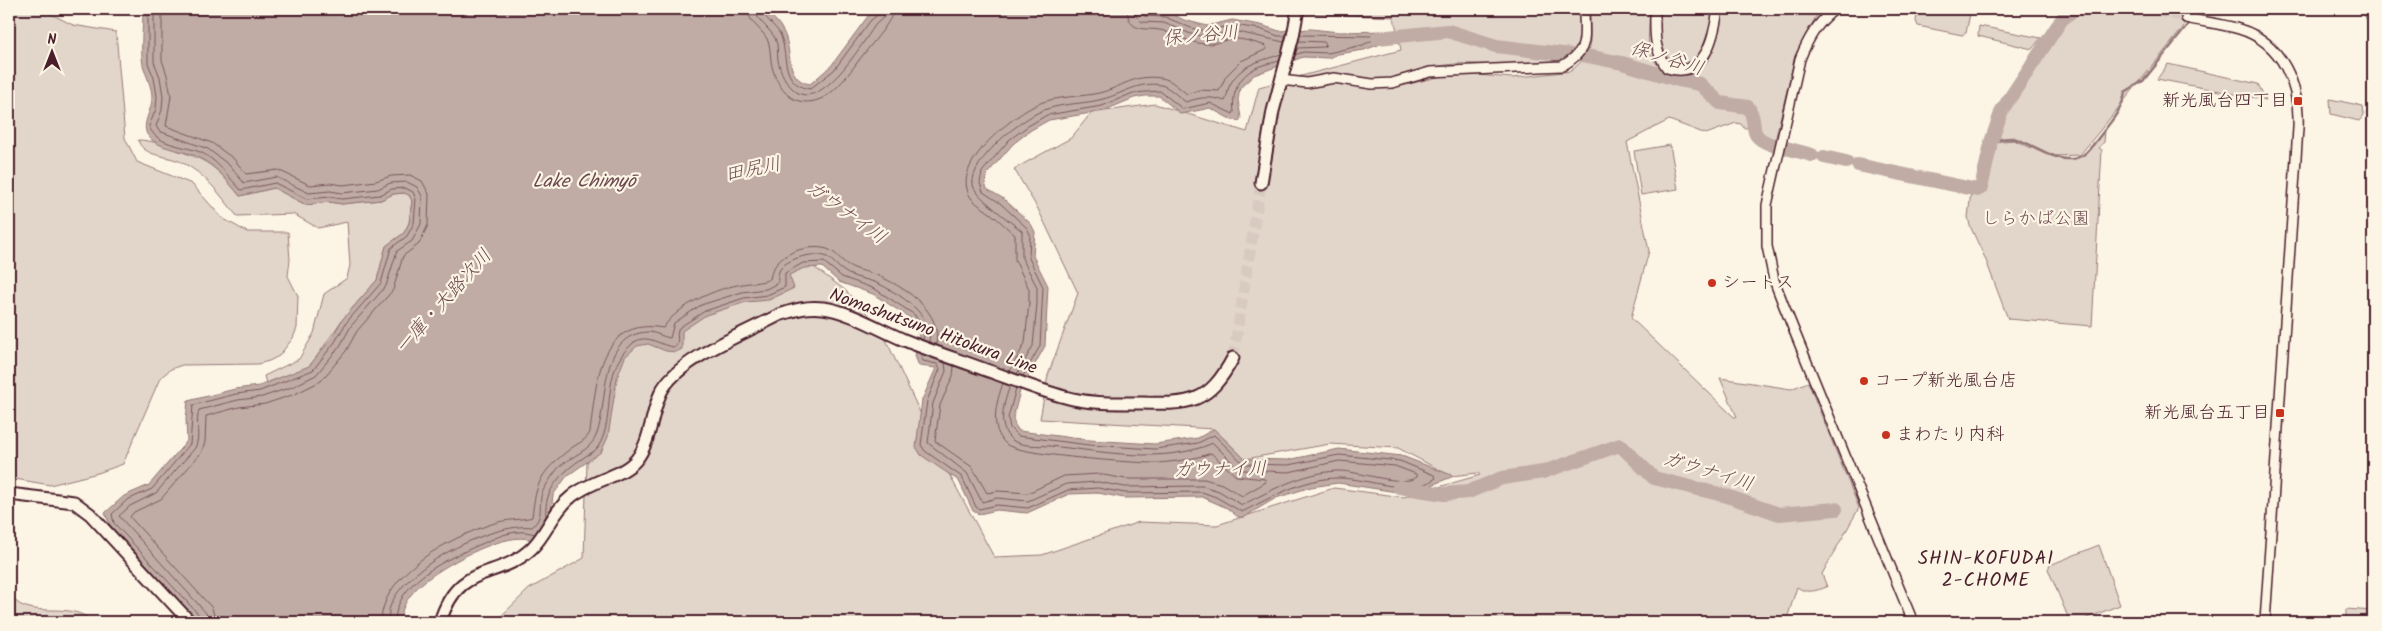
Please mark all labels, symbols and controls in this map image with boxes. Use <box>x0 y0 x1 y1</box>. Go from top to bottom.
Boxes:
water label: 保ノ谷川 <box>1162 18 1240 54</box>
north arrow <box>28 28 78 78</box>
text: N <box>48 29 57 51</box>
water label: 保ノ谷川 <box>1626 34 1708 84</box>
place label: 新光風台四丁目 <box>2162 87 2288 116</box>
marker: 新光風台四丁目 <box>2292 95 2304 107</box>
water label: 田尻川 <box>722 149 784 191</box>
water label: Lake Chimyō <box>532 167 640 197</box>
water label: ガウナイ川 <box>799 173 893 253</box>
park label: しらかば公園 <box>1982 205 2090 234</box>
water label: 一庫・大路次川 <box>388 243 500 361</box>
place label: シートス <box>1722 269 1794 298</box>
marker: シートス <box>1706 277 1718 289</box>
street label: Nomashutsuno Hitokura Line <box>825 281 1041 383</box>
place label: コープ新光風台店 <box>1874 367 2017 396</box>
marker: コープ新光風台店 <box>1858 375 1870 387</box>
place label: 新光風台五丁目 <box>2144 399 2270 428</box>
marker: 新光風台五丁目 <box>2274 407 2286 419</box>
place label: まわたり内科 <box>1896 421 2004 450</box>
marker: まわたり内科 <box>1880 429 1892 441</box>
water label: ガウナイ川 <box>1659 444 1757 500</box>
water label: ガウナイ川 <box>1173 454 1267 486</box>
district label: SHIN-KOFUDAI 2-CHOME <box>1918 544 2054 596</box>

